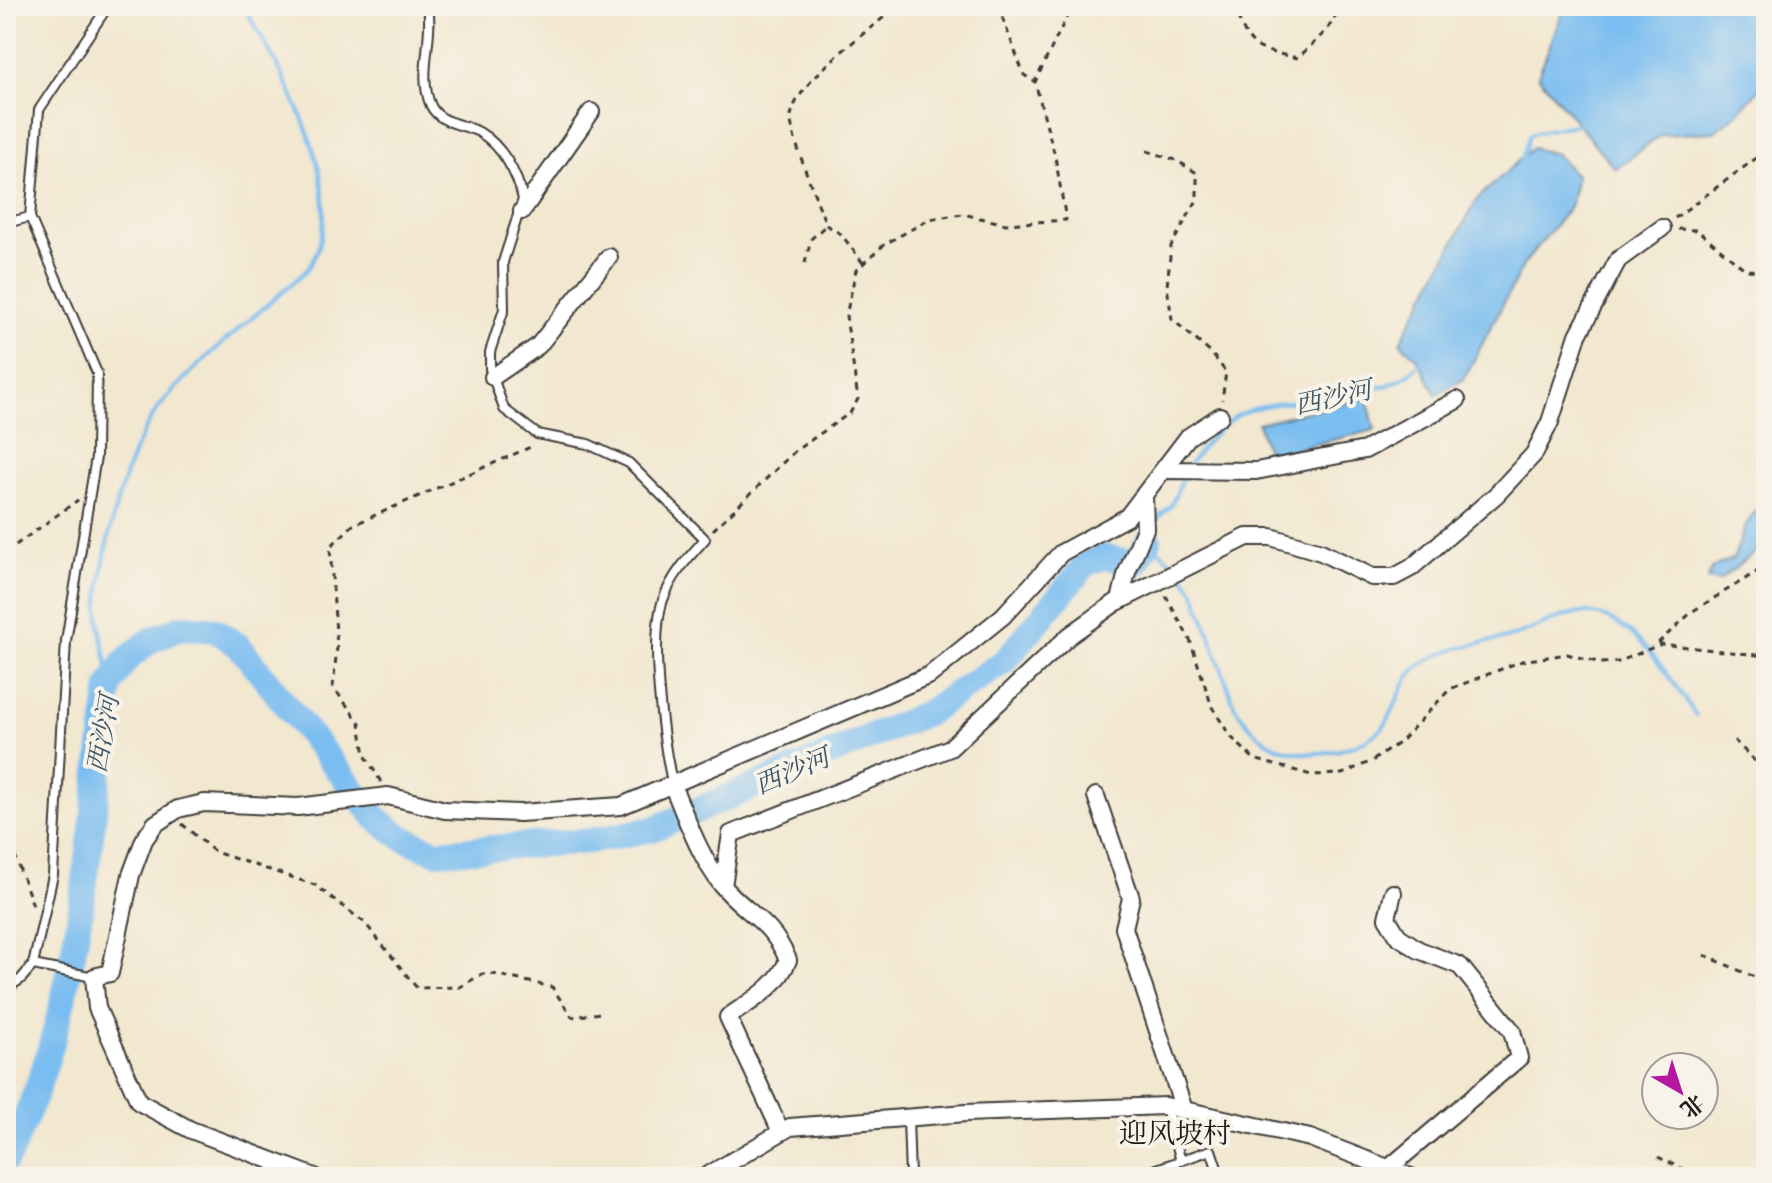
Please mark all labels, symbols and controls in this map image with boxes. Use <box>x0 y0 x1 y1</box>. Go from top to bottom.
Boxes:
water label: 西沙河 <box>1292 373 1379 423</box>
water label: 西沙河 <box>81 689 128 776</box>
water label: 西沙河 <box>750 740 839 803</box>
north arrow <box>1640 1051 1720 1131</box>
text: 北 <box>1675 1088 1709 1123</box>
district label: 迎风坡村 <box>1119 1117 1231 1152</box>

